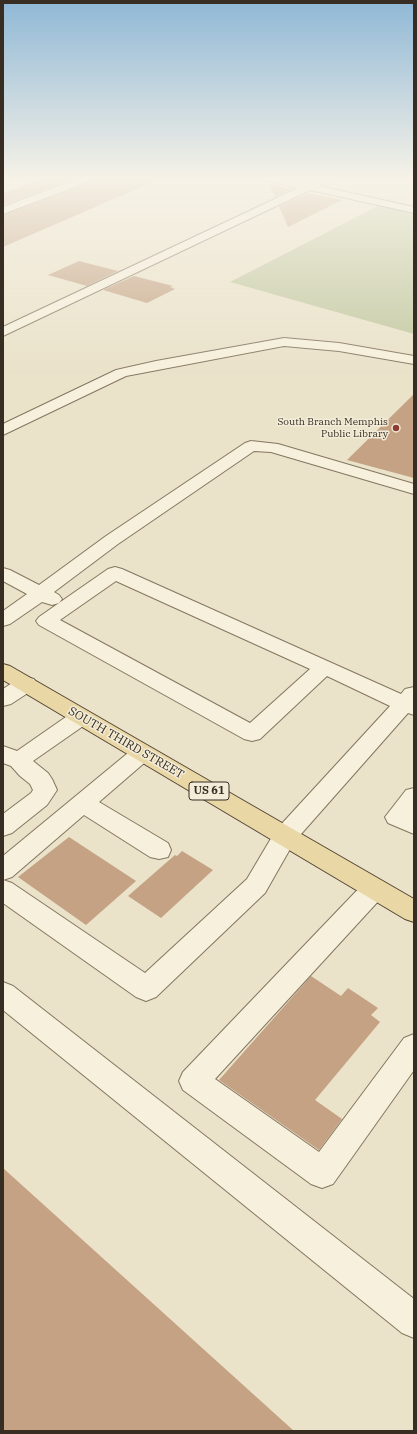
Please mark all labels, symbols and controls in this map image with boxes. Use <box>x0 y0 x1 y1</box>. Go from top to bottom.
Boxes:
place label: South Branch Memphis Public Library <box>277 416 388 440</box>
marker: South Branch Memphis Public Library <box>391 423 401 433</box>
street label: SOUTH THIRD STREET <box>66 704 186 782</box>
road number: US 61 <box>189 782 229 800</box>

